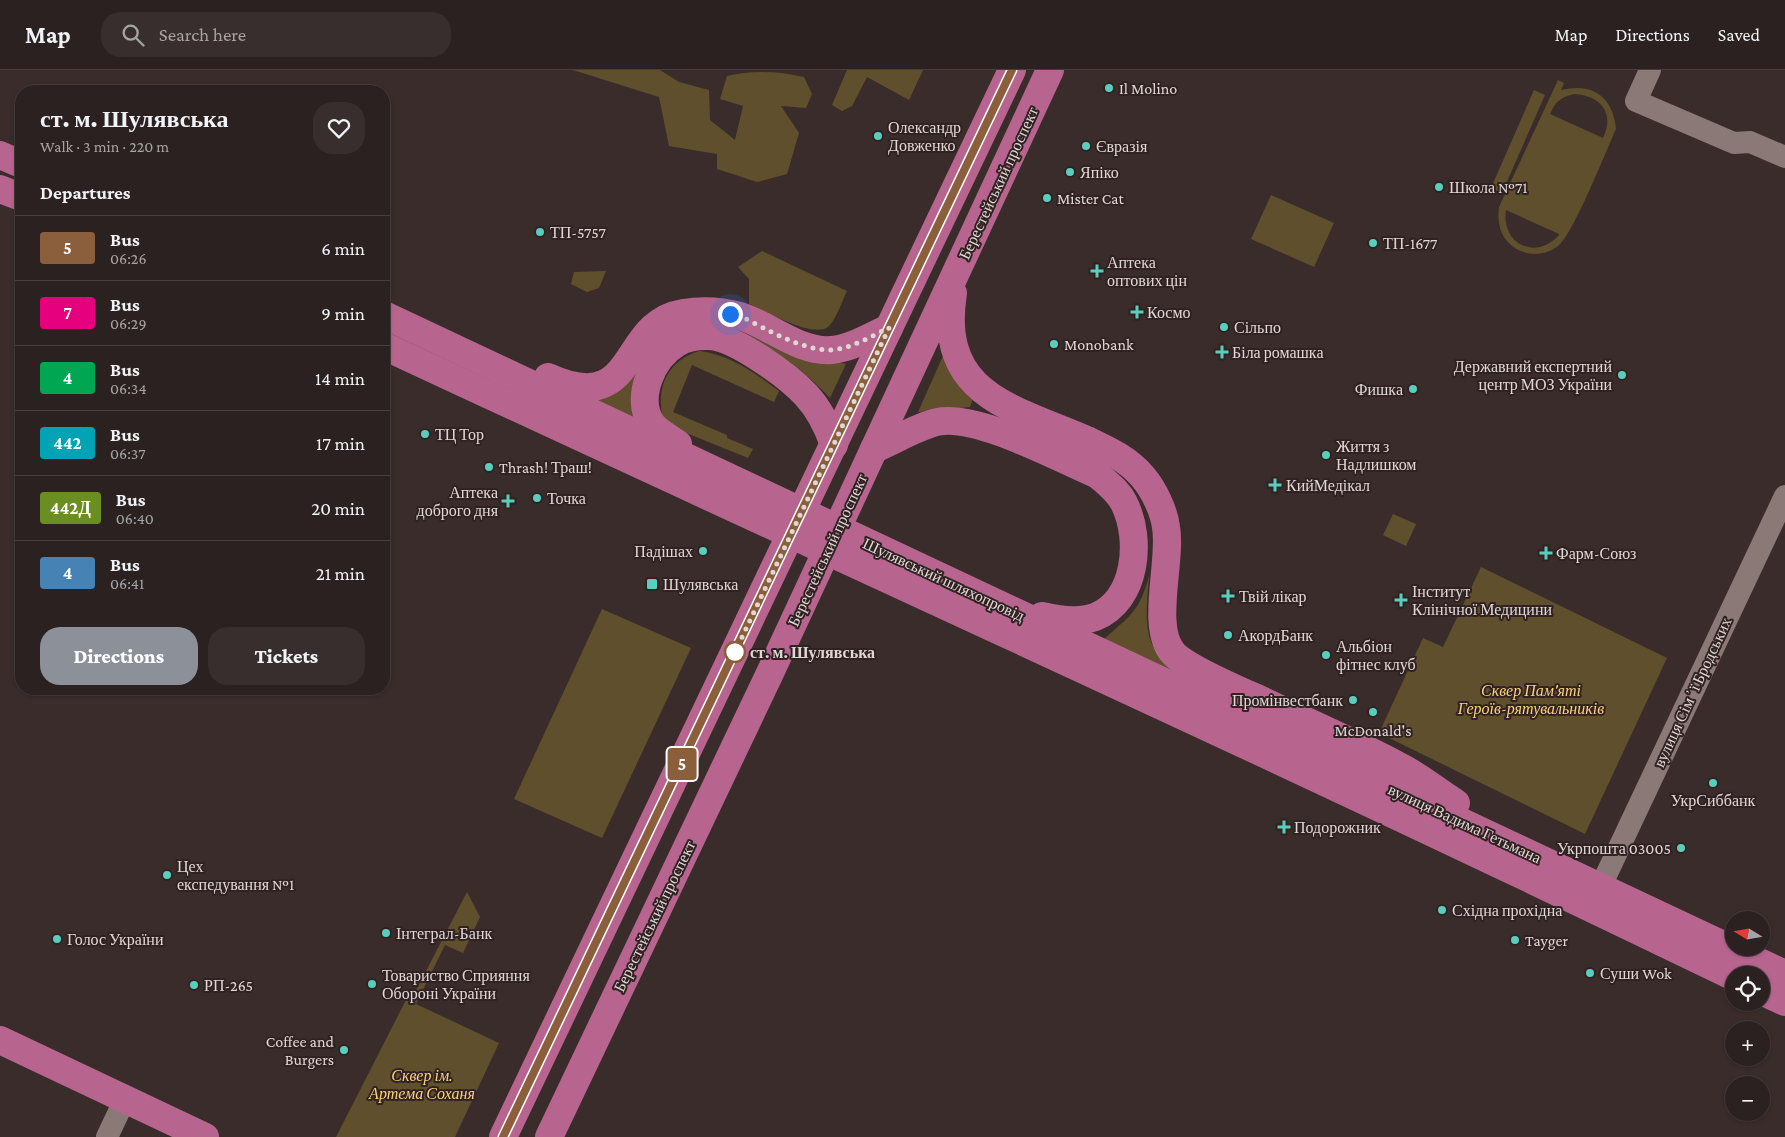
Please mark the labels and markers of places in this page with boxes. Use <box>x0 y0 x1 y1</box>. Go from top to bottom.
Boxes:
place label: Il Molino <box>1119 80 1177 97</box>
marker: Il Molino <box>1103 82 1115 94</box>
place label: Олександр Довженко <box>888 119 961 155</box>
marker: Олександр Довженко <box>872 130 884 142</box>
place label: Євразія <box>1096 138 1148 156</box>
marker: Євразія <box>1080 140 1092 152</box>
place label: Япіко <box>1080 164 1119 181</box>
marker: Япіко <box>1064 166 1076 178</box>
place label: Школа №71 <box>1449 179 1528 196</box>
marker: Школа №71 <box>1433 181 1445 193</box>
place label: Mister Cat <box>1057 190 1124 207</box>
marker: Mister Cat <box>1041 192 1053 204</box>
place label: ТП-5757 <box>550 224 606 241</box>
marker: ТП-5757 <box>534 226 546 238</box>
place label: ТП-1677 <box>1383 235 1438 252</box>
marker: ТП-1677 <box>1367 237 1379 249</box>
place label: Аптека оптових цін <box>1107 254 1187 290</box>
marker: Аптека оптових цін <box>1091 265 1103 277</box>
place label: Космо <box>1147 304 1191 321</box>
marker: Космо <box>1131 306 1143 318</box>
place label: Сільпо <box>1234 319 1281 336</box>
marker: Сільпо <box>1218 321 1230 333</box>
place label: Monobank <box>1064 336 1134 353</box>
marker: Monobank <box>1048 338 1060 350</box>
place label: Біла ромашка <box>1232 344 1323 362</box>
marker: Біла ромашка <box>1216 346 1228 358</box>
place label: Державний експертний центр МОЗ України <box>1454 358 1612 394</box>
marker: Державний експертний центр МОЗ України <box>1616 369 1628 381</box>
place label: Фишка <box>1355 381 1403 398</box>
marker: Фишка <box>1407 383 1419 395</box>
place label: ТЦ Тор <box>435 426 484 444</box>
marker: ТЦ Тор <box>419 428 431 440</box>
place label: Життя з Надлишком <box>1336 438 1416 474</box>
marker: Життя з Надлишком <box>1320 449 1332 461</box>
place label: Thrash! Траш! <box>499 459 592 477</box>
marker: Thrash! Траш! <box>483 461 495 473</box>
place label: КийМедікал <box>1286 477 1370 495</box>
marker: КийМедікал <box>1268 478 1282 492</box>
place label: Аптека доброго дня <box>416 484 499 520</box>
place label: Точка <box>547 490 586 507</box>
marker: Точка <box>531 492 543 504</box>
marker: Аптека доброго дня <box>502 495 514 507</box>
place label: Падішах <box>634 543 693 561</box>
marker: Падішах <box>697 545 709 557</box>
place label: Фарм-Союз <box>1556 545 1636 563</box>
marker: Фарм-Союз <box>1540 547 1552 559</box>
place label: Шулявська <box>663 576 738 594</box>
marker: Шулявська <box>645 577 659 591</box>
place label: Інститут Клінічної Медицини <box>1412 583 1552 619</box>
place label: Твій лікар <box>1239 588 1307 606</box>
marker: Твій лікар <box>1221 589 1235 603</box>
marker: Інститут Клінічної Медицини <box>1394 593 1408 607</box>
place label: АкордБанк <box>1238 627 1313 645</box>
marker: АкордБанк <box>1222 629 1234 641</box>
place label: Альбіон фітнес клуб <box>1336 638 1416 674</box>
marker: ст. м. Шулявська <box>724 641 746 663</box>
place label: ст. м. Шулявська <box>750 644 875 662</box>
marker: Альбіон фітнес клуб <box>1320 649 1332 661</box>
place label: Промінвестбанк <box>1232 692 1343 710</box>
marker: Промінвестбанк <box>1347 694 1359 706</box>
marker: McDonald's <box>1367 706 1379 718</box>
place label: McDonald's <box>1334 722 1412 739</box>
marker: УкрСиббанк <box>1707 777 1719 789</box>
place label: УкрСиббанк <box>1671 792 1756 810</box>
place label: Подорожник <box>1294 819 1381 837</box>
marker: Подорожник <box>1278 821 1290 833</box>
place label: Укрпошта 03005 <box>1557 840 1671 858</box>
marker: Укрпошта 03005 <box>1675 842 1687 854</box>
place label: Цех експедування №1 <box>177 858 294 894</box>
marker: Цех експедування №1 <box>161 869 173 881</box>
place label: Східна прохідна <box>1452 902 1562 920</box>
marker: Східна прохідна <box>1436 904 1448 916</box>
place label: Інтеграл-Банк <box>396 925 492 943</box>
marker: Інтеграл-Банк <box>380 927 392 939</box>
place label: Голос України <box>67 931 164 949</box>
place label: Tayger <box>1525 932 1568 950</box>
marker: Голос України <box>51 933 63 945</box>
marker: Tayger <box>1509 934 1521 946</box>
place label: Суши Wok <box>1600 965 1672 983</box>
place label: Товариство Сприяння Обороні України <box>382 967 530 1003</box>
marker: Суши Wok <box>1584 967 1596 979</box>
place label: РП-265 <box>204 977 253 994</box>
marker: Товариство Сприяння Обороні України <box>366 978 378 990</box>
marker: РП-265 <box>188 979 200 991</box>
place label: Coffee and Burgers <box>266 1033 335 1069</box>
marker: Coffee and Burgers <box>338 1044 350 1056</box>

